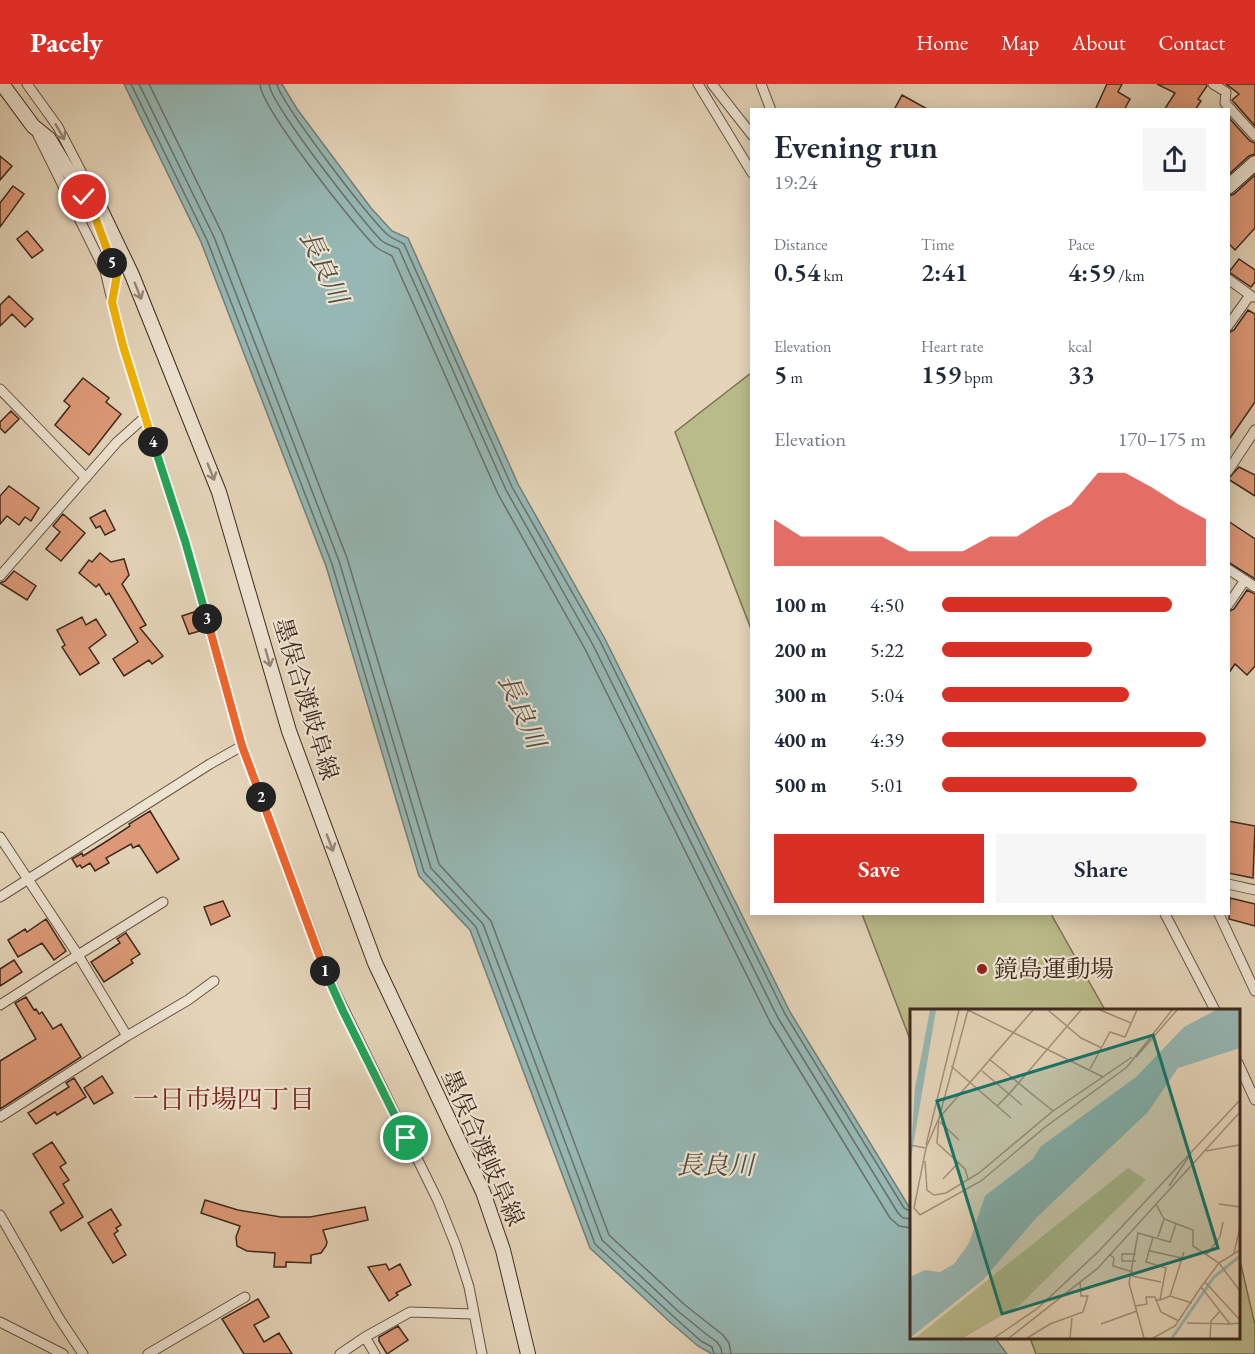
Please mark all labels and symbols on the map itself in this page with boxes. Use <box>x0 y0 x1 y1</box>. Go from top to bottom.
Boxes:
one-way arrow <box>55 123 67 140</box>
pin <box>58 171 109 222</box>
water label: 長良川 <box>292 224 357 312</box>
pin: 5 <box>97 248 127 278</box>
one-way arrow <box>133 281 144 300</box>
pin: 4 <box>138 427 168 457</box>
one-way arrow <box>206 462 217 480</box>
pin: 3 <box>192 604 222 634</box>
street label: 墨俣合渡岐阜線 <box>267 614 346 784</box>
one-way arrow <box>263 648 274 667</box>
water label: 長良川 <box>491 668 555 756</box>
pin: 2 <box>246 782 276 812</box>
one-way arrow <box>325 833 336 852</box>
place label: 鏡島運動場 <box>994 953 1114 984</box>
pin: 1 <box>310 956 340 986</box>
marker: 鏡島運動場 <box>975 962 989 976</box>
inset map <box>910 1009 1240 1339</box>
street label: 墨俣合渡岐阜線 <box>435 1065 532 1231</box>
district label: 一日市場四丁目 <box>133 1082 315 1116</box>
pin <box>380 1112 431 1163</box>
water label: 長良川 <box>676 1148 757 1182</box>

